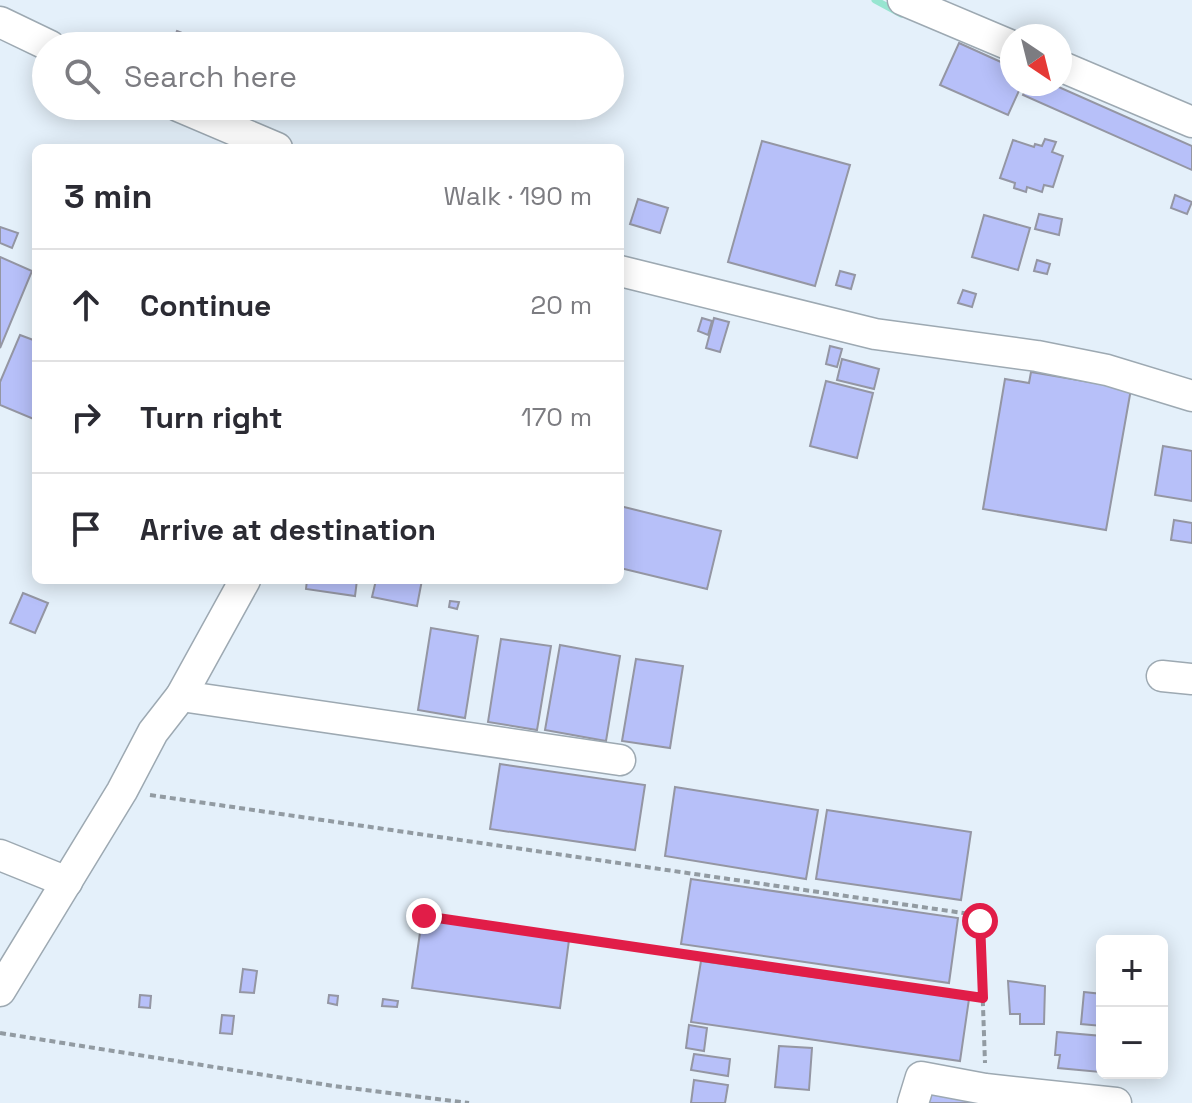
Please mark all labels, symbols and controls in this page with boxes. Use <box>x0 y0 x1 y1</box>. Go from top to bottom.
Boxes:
north arrow <box>1000 24 1072 96</box>
search box <box>32 32 624 120</box>
icon: search <box>60 54 104 98</box>
text: Search here <box>124 57 297 96</box>
text: 3 min <box>64 175 152 218</box>
text: Walk · 190 m <box>443 179 592 213</box>
icon: ahead <box>64 283 108 327</box>
text: Continue <box>140 286 271 325</box>
text: 20 m <box>531 288 592 322</box>
icon: right <box>64 395 108 439</box>
text: Turn right <box>140 398 283 437</box>
text: 170 m <box>521 400 592 434</box>
icon: arrive <box>64 507 108 551</box>
text: Arrive at destination <box>140 510 436 549</box>
route end <box>406 898 442 934</box>
route start <box>962 903 998 939</box>
map controls <box>1096 935 1168 1079</box>
button: + <box>1096 935 1168 1007</box>
button: − <box>1096 1007 1168 1079</box>

